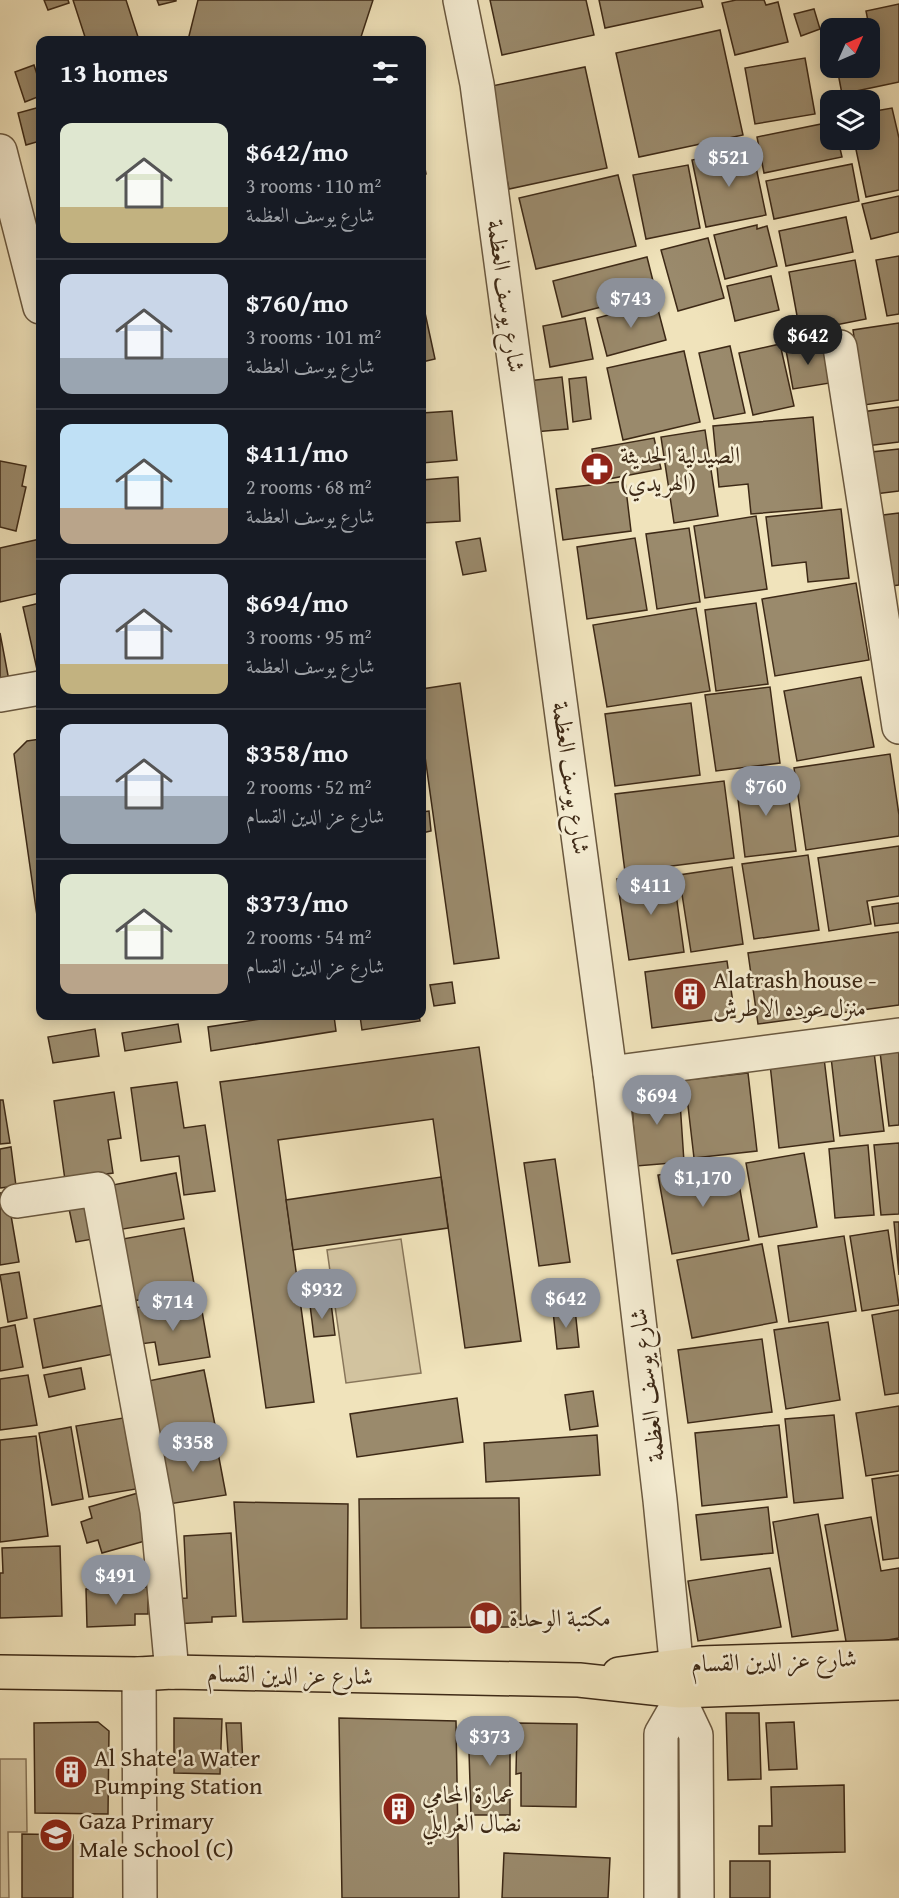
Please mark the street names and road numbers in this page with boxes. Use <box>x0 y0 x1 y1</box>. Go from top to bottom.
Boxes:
street label: شارع يوسف العظمة <box>475 217 535 375</box>
street label: شارع يوسف العظمة <box>540 699 600 857</box>
street label: شارع يوسف العظمة <box>620 1306 676 1464</box>
street label: شارع عز الدين القسام <box>690 1640 858 1685</box>
street label: شارع عز الدين القسام <box>207 1656 373 1697</box>

